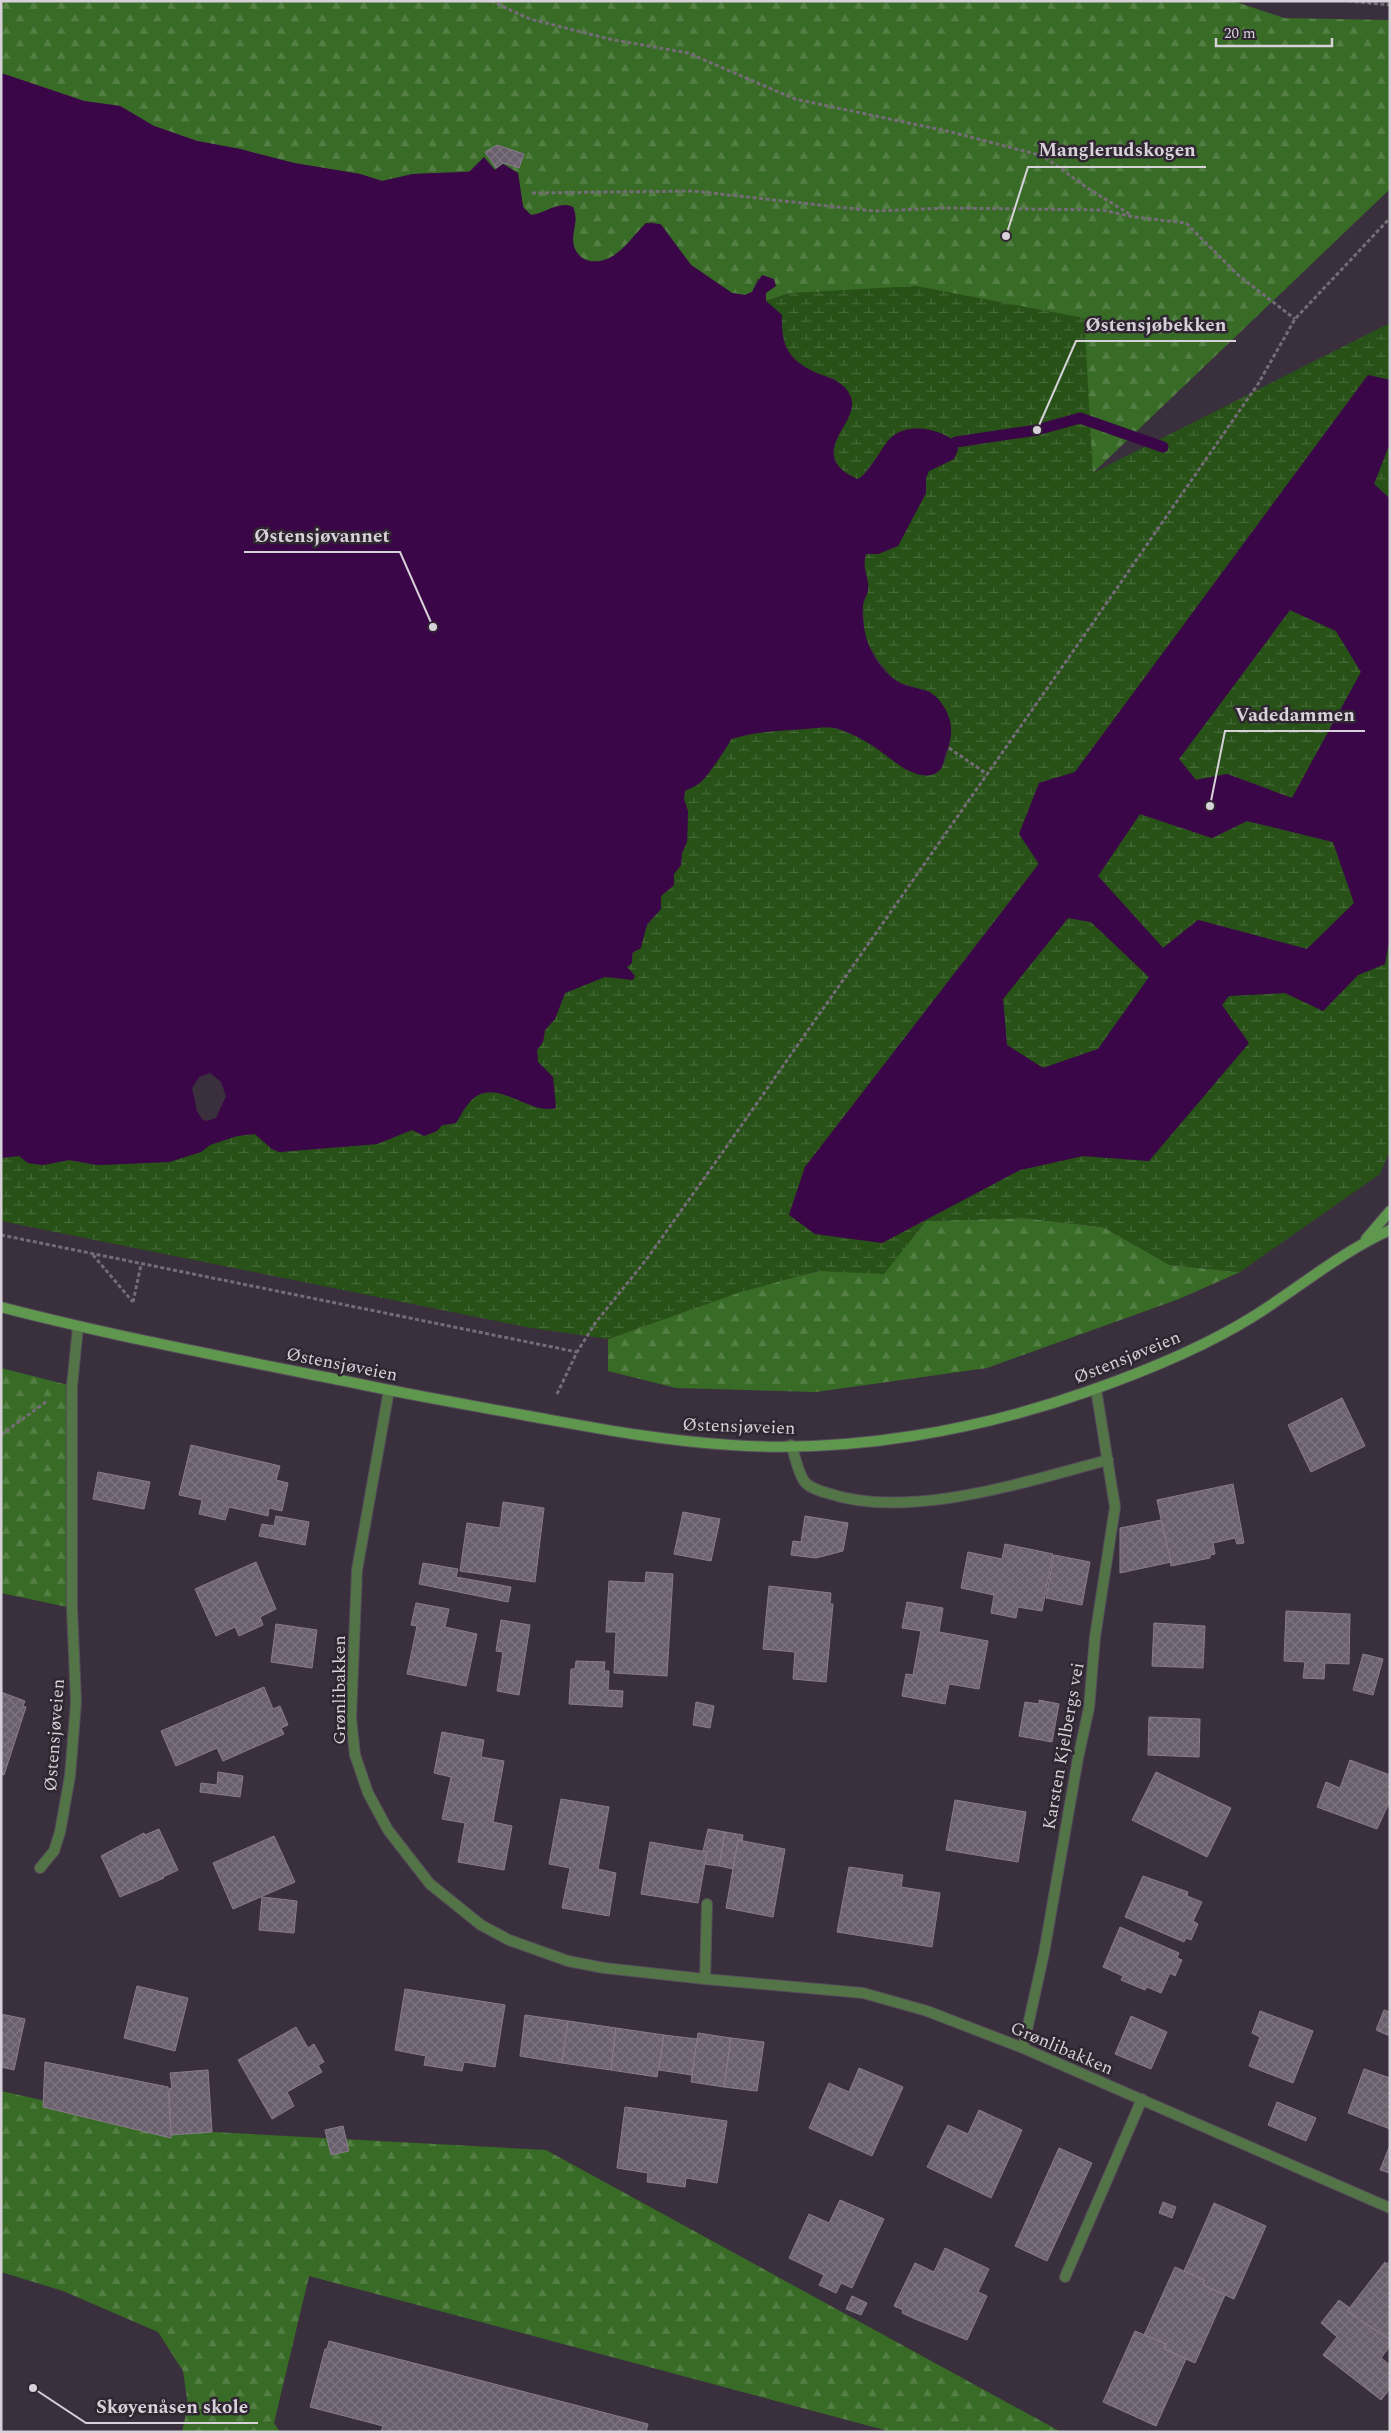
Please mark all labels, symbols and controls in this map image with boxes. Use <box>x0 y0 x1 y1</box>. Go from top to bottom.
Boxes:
scale bar <box>1216 15 1332 47</box>
text: 20 m <box>1224 22 1256 45</box>
callout: Manglerudskogen <box>1028 133 1206 167</box>
text: Manglerudskogen <box>1038 136 1196 165</box>
callout: Østensjøbekken <box>1076 307 1236 341</box>
text: Østensjøbekken <box>1086 311 1227 340</box>
callout: Østensjøvannet <box>244 518 400 552</box>
text: Østensjøvannet <box>254 522 390 551</box>
callout: Vadedammen <box>1225 697 1365 731</box>
text: Vadedammen <box>1235 701 1355 730</box>
street label: Østensjøveien <box>1070 1324 1185 1391</box>
street label: Østensjøveien <box>284 1340 400 1389</box>
street label: Østensjøveien <box>682 1411 796 1442</box>
street label: Grønlibakken <box>326 1635 353 1745</box>
street label: Karsten Kjelbergs vei <box>1035 1660 1091 1832</box>
street label: Østensjøveien <box>37 1678 72 1792</box>
street label: Grønlibakken <box>1006 2015 1118 2082</box>
callout: Skøyenåsen skole <box>86 2389 258 2423</box>
text: Skøyenåsen skole <box>96 2393 248 2422</box>

